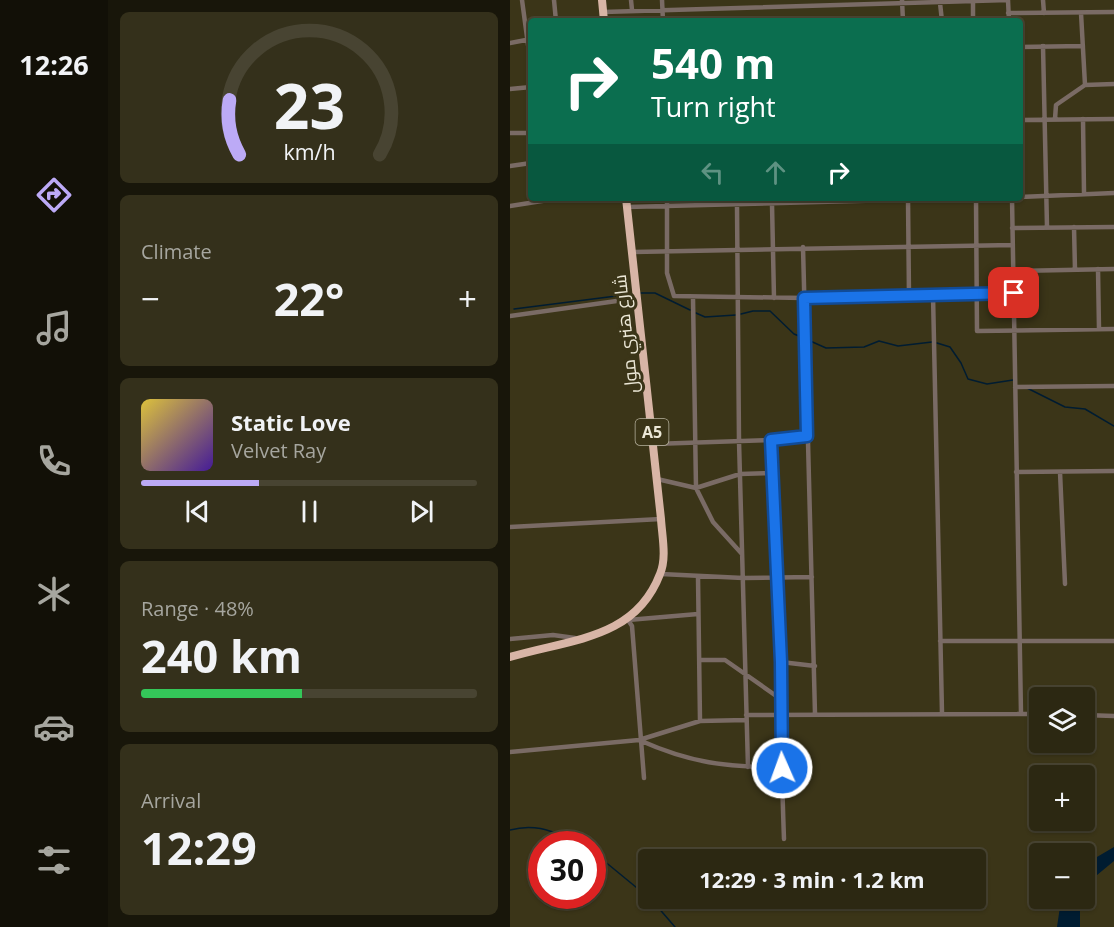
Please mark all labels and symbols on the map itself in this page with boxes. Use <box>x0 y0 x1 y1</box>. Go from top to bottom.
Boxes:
pin <box>988 267 1039 318</box>
street label: شارع هنري مول <box>607 273 646 395</box>
road number: A5 <box>636 419 668 445</box>
position arrow <box>750 736 814 800</box>
speed limit sign: 30 <box>528 831 606 909</box>

